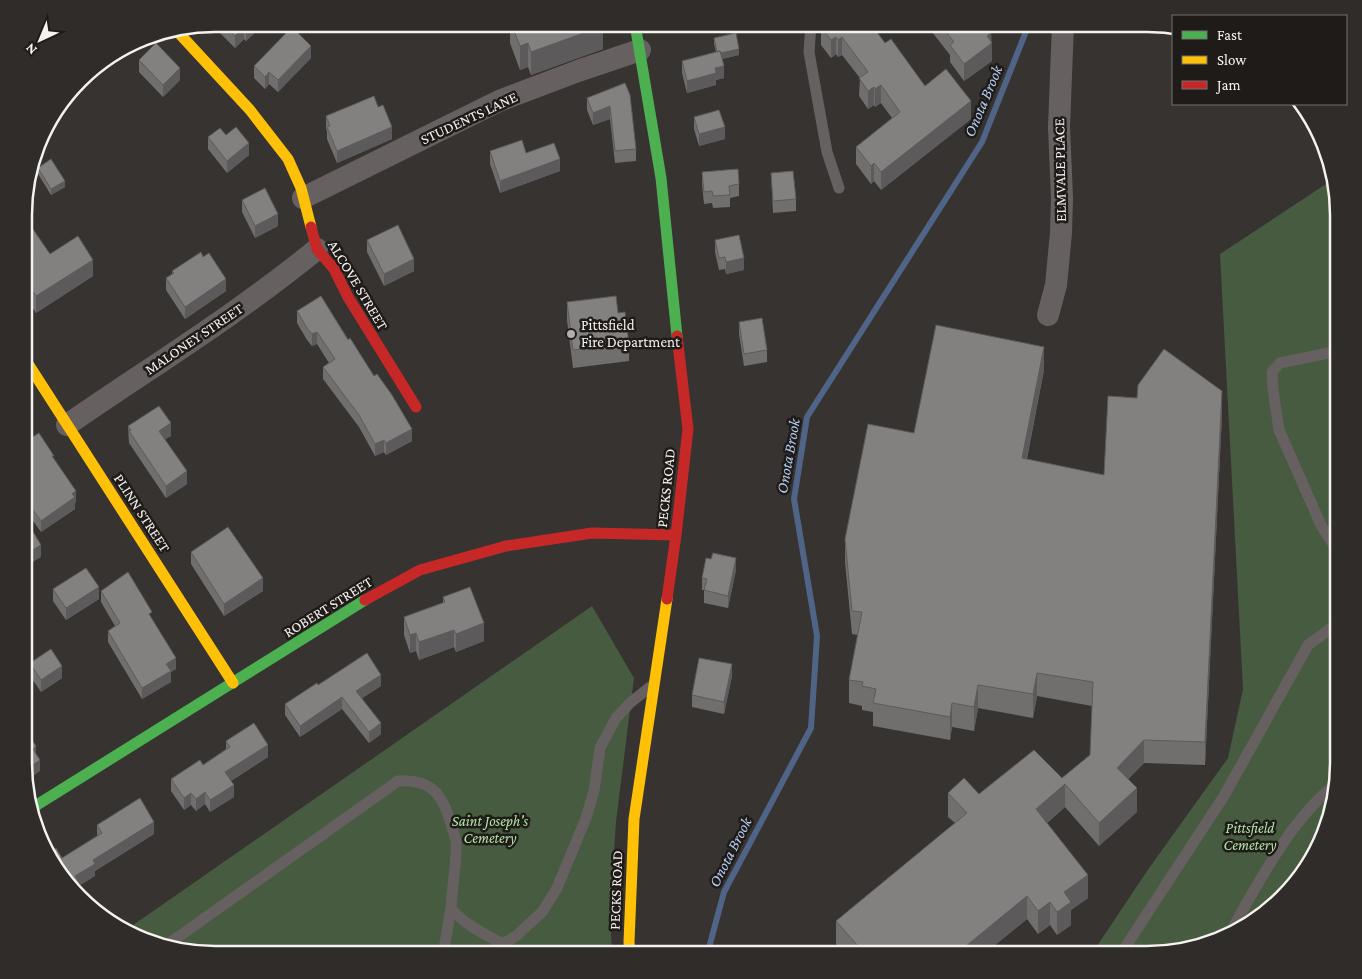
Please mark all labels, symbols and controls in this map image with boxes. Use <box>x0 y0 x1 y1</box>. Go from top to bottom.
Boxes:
north arrow <box>15 15 65 65</box>
legend <box>1172 15 1347 105</box>
text: Fast <box>1217 27 1243 43</box>
text: N <box>22 40 40 58</box>
text: Slow <box>1217 52 1247 68</box>
water label: Onota Brook <box>960 62 1006 139</box>
text: Jam <box>1215 77 1240 94</box>
street label: STUDENTS LANE <box>418 89 520 147</box>
street label: ELMVALE PLACE <box>1051 118 1069 222</box>
street label: ALCOVE STREET <box>325 237 391 333</box>
street label: MALONEY STREET <box>142 300 246 378</box>
place label: Pittsfield Fire Department <box>581 317 681 351</box>
marker: Pittsfield Fire Department <box>565 328 577 340</box>
water label: Onota Brook <box>773 416 803 495</box>
street label: PECKS ROAD <box>654 448 678 528</box>
street label: PLINN STREET <box>111 471 173 555</box>
street label: ROBERT STREET <box>281 573 375 641</box>
park label: Saint Joseph's Cemetery <box>452 813 529 847</box>
water label: Onota Brook <box>705 814 755 890</box>
park label: Pittsfield Cemetery <box>1223 820 1277 854</box>
street label: PECKS ROAD <box>607 850 625 930</box>

